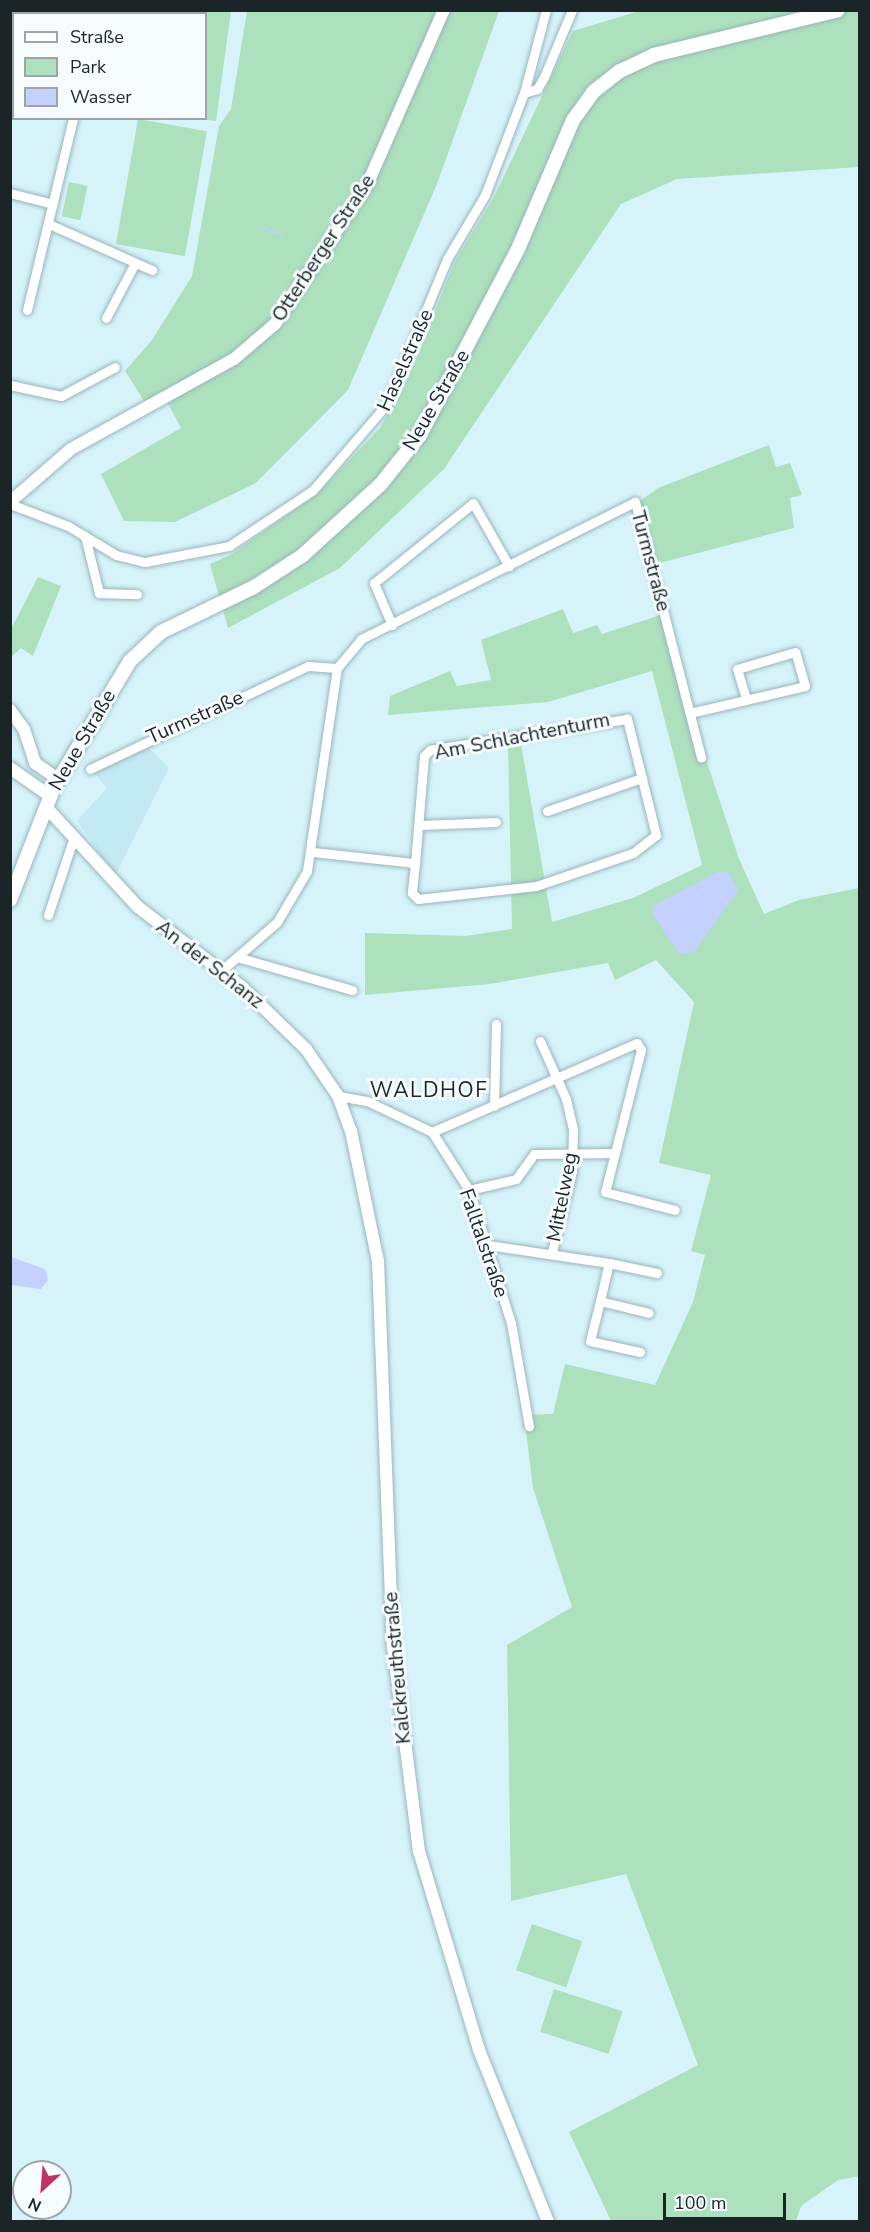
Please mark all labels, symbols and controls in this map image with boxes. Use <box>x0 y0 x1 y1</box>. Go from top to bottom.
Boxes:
legend <box>12 12 207 120</box>
text: Straße <box>70 25 124 49</box>
text: Park <box>70 55 106 79</box>
text: Wasser <box>70 85 132 109</box>
street label: Otterberger Straße <box>266 170 380 326</box>
street label: Haselstraße <box>372 305 438 415</box>
street label: Neue Straße <box>398 345 474 455</box>
street label: Turmstraße <box>626 508 676 614</box>
street label: Neue Straße <box>44 685 120 795</box>
street label: Turmstraße <box>143 685 247 749</box>
street label: Am Schlachtenturm <box>432 707 612 765</box>
street label: An der Schanz <box>151 915 269 1013</box>
district label: WALDHOF <box>370 1077 488 1103</box>
street label: Mittelweg <box>542 1150 582 1244</box>
street label: Falltalstraße <box>454 1185 514 1301</box>
street label: Kalckreuthstraße <box>378 1591 416 1745</box>
north arrow <box>12 2160 72 2220</box>
scale bar <box>666 2181 789 2219</box>
text: 100 m <box>674 2191 726 2215</box>
text: N <box>25 2192 45 2217</box>

